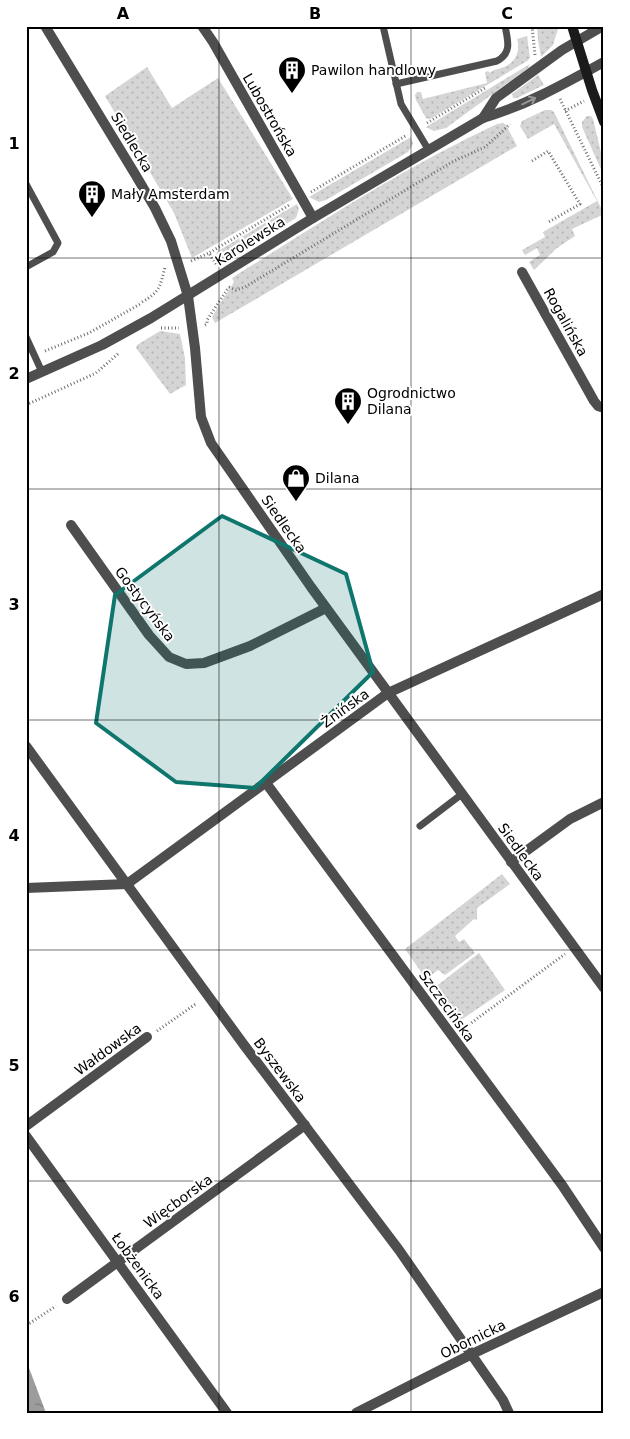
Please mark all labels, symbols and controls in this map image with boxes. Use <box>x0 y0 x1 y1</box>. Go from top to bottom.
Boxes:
text: A <box>117 4 130 23</box>
text: B <box>309 4 321 23</box>
text: C <box>501 4 513 23</box>
building icon: Pawilon handlowy <box>277 55 307 94</box>
place label: Pawilon handlowy <box>311 62 436 78</box>
street label: Lubostrońska <box>240 71 300 159</box>
one-way arrow <box>521 96 536 106</box>
street label: Siedlecka <box>108 109 156 175</box>
text: 1 <box>8 134 20 153</box>
building icon: Mały Amsterdam <box>77 179 107 218</box>
place label: Mały Amsterdam <box>111 186 230 202</box>
street label: Karolewska <box>212 213 288 269</box>
street label: Rogalińska <box>541 285 591 359</box>
text: 2 <box>8 364 20 383</box>
place label: Ogrodnictwo Dilana <box>367 385 456 417</box>
building icon: Ogrodnictwo Dilana <box>333 386 363 425</box>
shop icon: Dilana <box>281 463 311 502</box>
place label: Dilana <box>315 470 360 486</box>
street label: Siedlecka <box>258 492 310 556</box>
street label: Gostycyńska <box>112 564 178 644</box>
text: 3 <box>8 595 20 614</box>
street label: Żnińska <box>317 685 372 731</box>
street label: Siedlecka <box>495 820 547 884</box>
text: 4 <box>8 826 20 845</box>
street label: Szczecińska <box>416 967 478 1045</box>
street label: Wałdowska <box>72 1020 144 1078</box>
street label: Byszewska <box>251 1035 309 1105</box>
text: 5 <box>8 1056 20 1075</box>
street label: Więcborska <box>141 1171 215 1231</box>
street label: Łobżenicka <box>108 1229 167 1302</box>
text: 6 <box>8 1287 20 1306</box>
street label: Obornicka <box>438 1316 508 1362</box>

